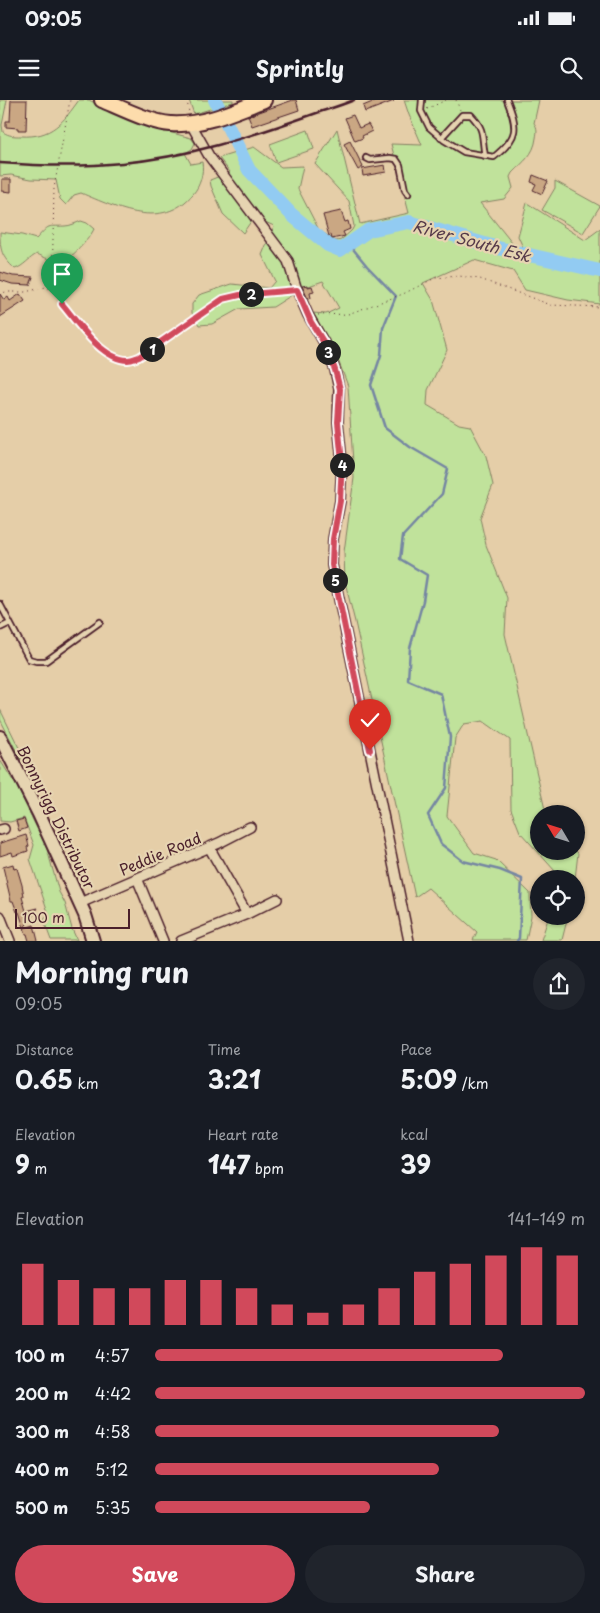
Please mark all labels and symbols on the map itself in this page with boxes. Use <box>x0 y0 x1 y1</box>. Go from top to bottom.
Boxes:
water label: River South Esk <box>410 213 535 268</box>
pin <box>41 253 83 304</box>
pin: 2 <box>238 282 264 306</box>
pin: 1 <box>140 336 164 362</box>
pin: 3 <box>316 340 340 364</box>
pin: 4 <box>330 452 354 478</box>
pin: 5 <box>322 568 348 592</box>
pin <box>349 699 391 750</box>
street label: Bonnyrigg Distributor <box>12 741 102 893</box>
north arrow <box>530 805 585 860</box>
street label: Peddie Road <box>115 825 205 881</box>
scale bar <box>15 906 130 929</box>

